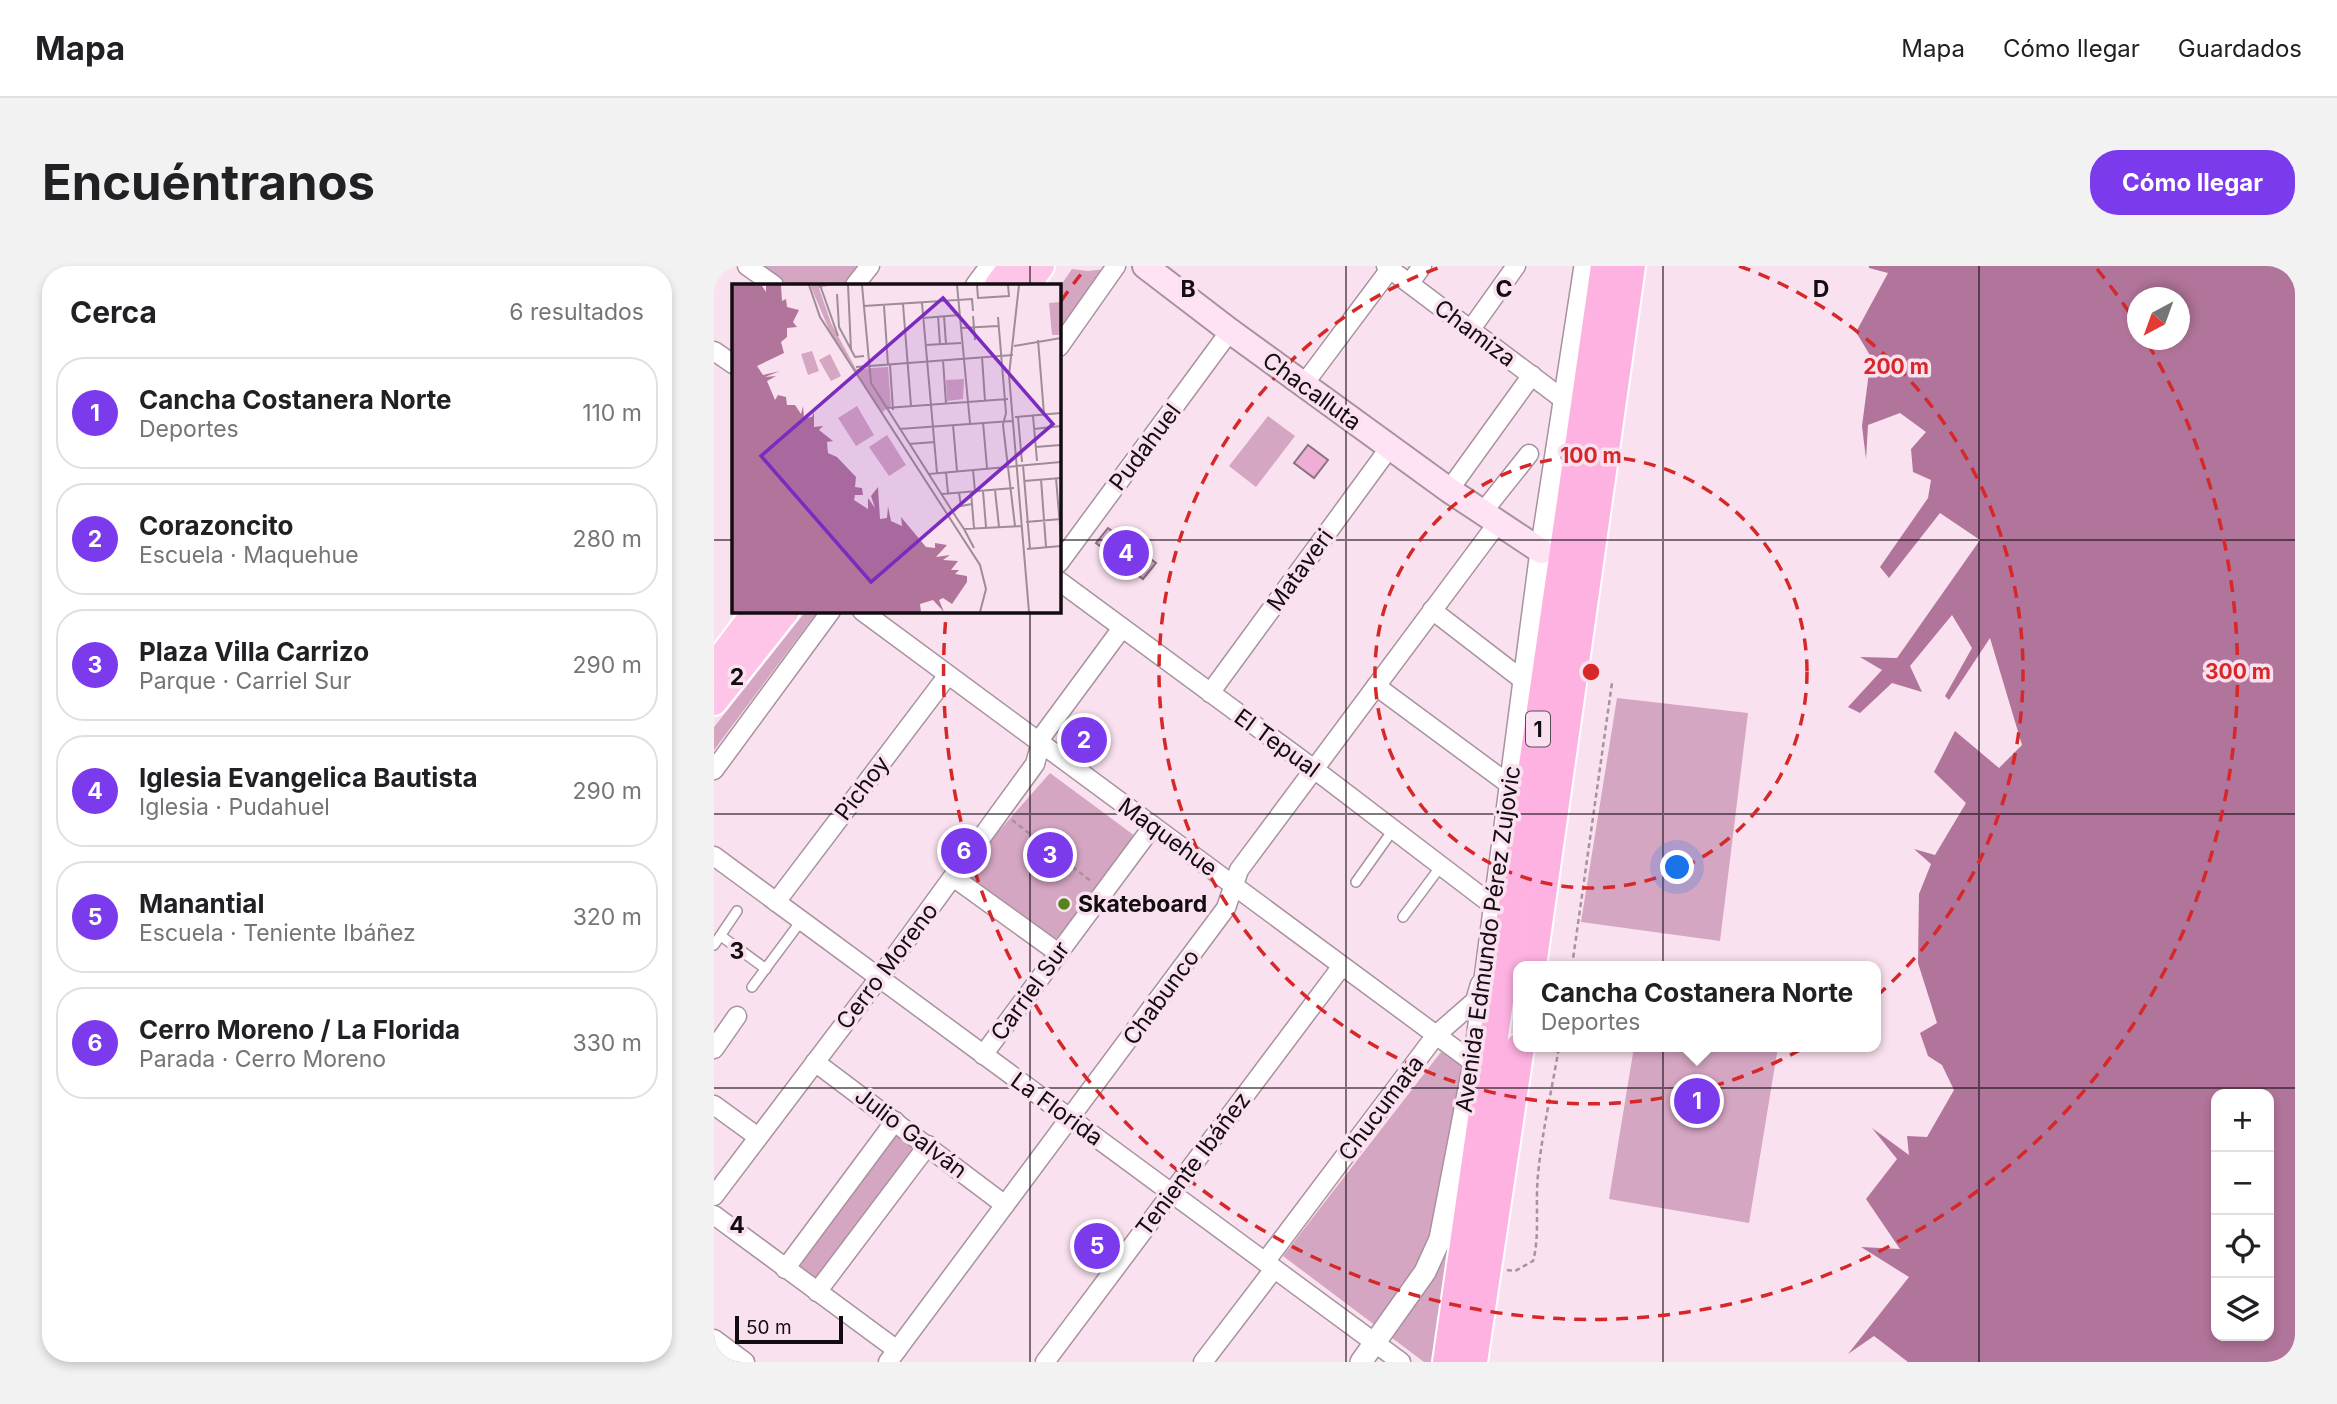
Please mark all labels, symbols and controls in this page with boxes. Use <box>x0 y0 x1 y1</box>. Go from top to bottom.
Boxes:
text: Mapa <box>35 28 125 68</box>
text: Mapa <box>1901 34 1965 63</box>
text: Cómo llegar <box>2003 34 2140 63</box>
text: Guardados <box>2178 34 2302 63</box>
button: Cómo llegar <box>2090 150 2295 215</box>
text: Encuéntranos <box>42 153 375 212</box>
text: B <box>1180 275 1196 303</box>
text: C <box>1495 275 1513 303</box>
text: D <box>1813 275 1829 303</box>
inset map <box>732 284 1060 612</box>
north arrow <box>2127 287 2190 350</box>
street label: Chamiza <box>1429 293 1521 373</box>
text: Cerca <box>70 294 157 330</box>
text: 6 resultados <box>509 298 644 326</box>
street label: Chacalluta <box>1257 346 1367 436</box>
text: 200 m <box>1863 354 1929 379</box>
text: Cancha Costanera Norte <box>139 384 452 415</box>
street label: Pudahuel <box>1103 398 1187 496</box>
text: 1 <box>90 399 100 427</box>
text: 110 m <box>582 399 642 427</box>
text: Deportes <box>139 415 239 443</box>
text: 100 m <box>1560 443 1622 468</box>
text: Corazoncito <box>139 510 294 541</box>
street label: Mataveri <box>1261 524 1339 616</box>
text: 2 <box>88 525 102 553</box>
text: 280 m <box>573 525 642 553</box>
pin: 4 <box>1103 527 1149 579</box>
text: Escuela · Maquehue <box>139 541 359 569</box>
text: Plaza Villa Carrizo <box>139 636 369 667</box>
text: 3 <box>88 651 102 679</box>
text: 290 m <box>573 651 642 679</box>
text: 300 m <box>2205 659 2271 684</box>
centre of rings <box>1579 660 1603 684</box>
text: 2 <box>730 663 744 691</box>
text: Parque · Carriel Sur <box>139 667 351 695</box>
street label: El Tepual <box>1229 703 1325 783</box>
road number: 1 <box>1526 712 1550 746</box>
pin: 2 <box>1061 714 1107 766</box>
street label: Pichoy <box>829 750 895 826</box>
text: Iglesia Evangelica Bautista <box>139 762 478 793</box>
street label: Avenida Edmundo Pérez Zujovic <box>1450 764 1526 1114</box>
text: 4 <box>87 777 103 805</box>
text: 290 m <box>573 777 642 805</box>
street label: Maquehue <box>1113 792 1223 882</box>
text: Iglesia · Pudahuel <box>139 793 330 821</box>
pin: 6 <box>941 825 987 877</box>
pin: 3 <box>1027 829 1073 881</box>
your location <box>1660 850 1694 884</box>
text: Manantial <box>139 888 265 919</box>
place label: Skateboard <box>1078 890 1207 918</box>
marker: Skateboard <box>1056 896 1072 912</box>
street label: Cerro Moreno <box>830 897 944 1035</box>
text: 5 <box>88 903 102 931</box>
text: 320 m <box>573 903 642 931</box>
text: Escuela · Teniente Ibáñez <box>139 919 416 947</box>
street label: Carriel Sur <box>985 936 1076 1046</box>
text: 3 <box>730 937 744 965</box>
street label: Chabunco <box>1117 944 1205 1050</box>
popup <box>1513 961 1881 1052</box>
text: Cancha Costanera Norte <box>1541 977 1853 1008</box>
text: Deportes <box>1541 1008 1640 1036</box>
text: Cerro Moreno / La Florida <box>139 1014 460 1045</box>
text: 6 <box>88 1029 102 1057</box>
text: 330 m <box>572 1029 642 1057</box>
text: Parada · Cerro Moreno <box>139 1045 386 1073</box>
street label: Chucumata <box>1332 1050 1430 1166</box>
street label: La Florida <box>1006 1066 1108 1152</box>
pin: 1 <box>1674 1075 1720 1127</box>
street label: Julio Galván <box>849 1082 973 1184</box>
street label: Teniente Ibáñez <box>1130 1087 1256 1241</box>
map controls <box>2211 1089 2274 1341</box>
button: + <box>2211 1089 2274 1152</box>
button: − <box>2211 1152 2274 1215</box>
text: 4 <box>729 1211 745 1239</box>
button: locate <box>2211 1215 2274 1278</box>
pin: 5 <box>1074 1220 1120 1272</box>
button: layers <box>2211 1278 2274 1341</box>
scale bar <box>735 1313 844 1345</box>
text: 50 m <box>746 1316 792 1339</box>

